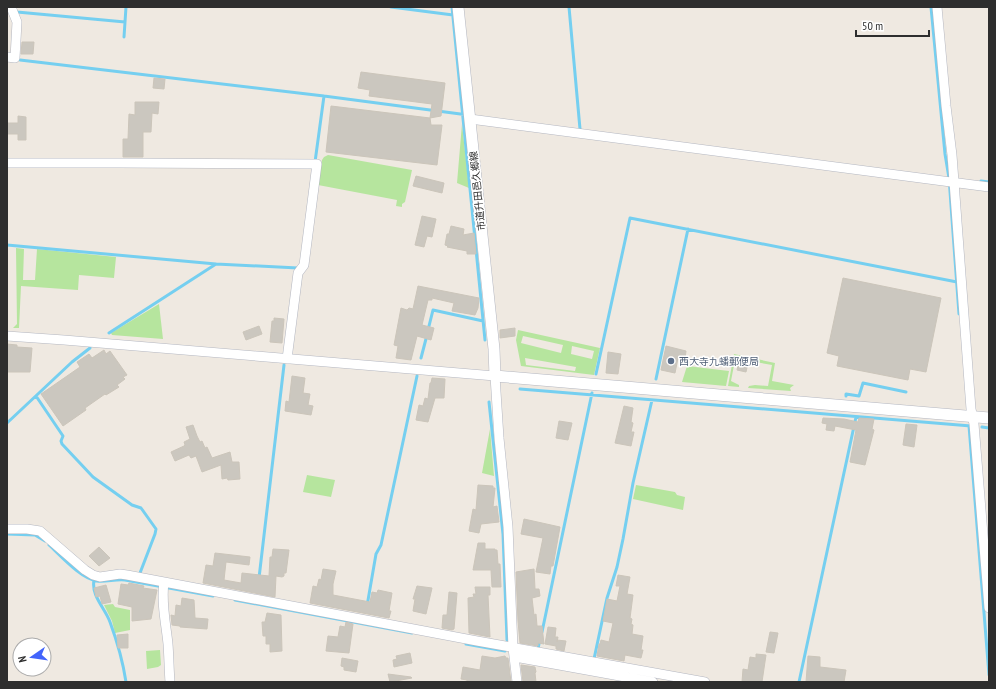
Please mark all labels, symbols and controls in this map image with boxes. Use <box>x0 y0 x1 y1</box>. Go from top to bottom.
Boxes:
scale bar <box>856 12 929 38</box>
text: 50 m <box>862 18 883 33</box>
street label: 市道升田邑久郷線 <box>467 150 488 231</box>
place label: 西大寺九蟠郵便局 <box>679 355 759 368</box>
marker: 西大寺九蟠郵便局 <box>666 356 676 366</box>
north arrow <box>12 637 52 677</box>
text: N <box>15 655 30 664</box>

